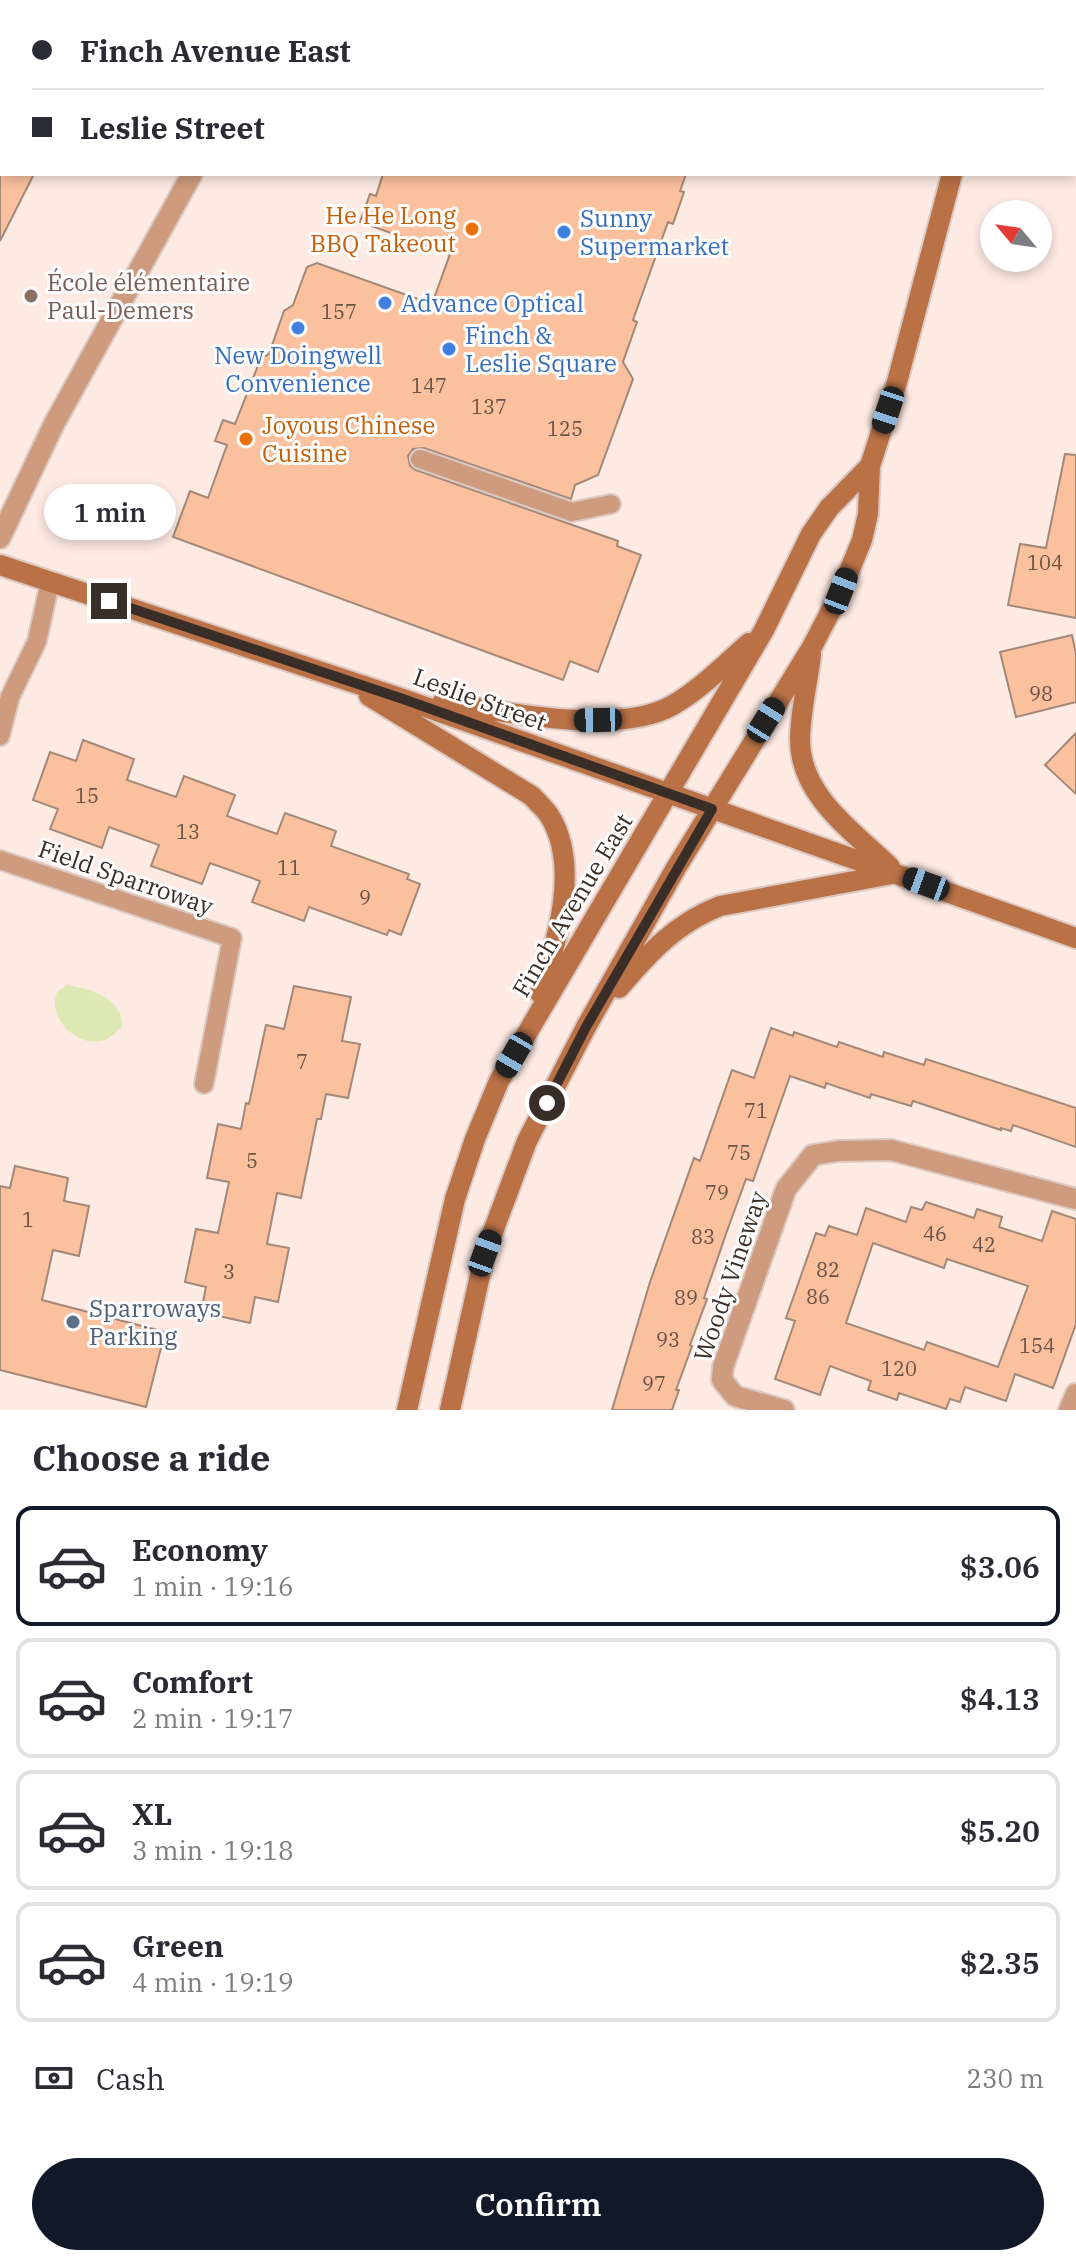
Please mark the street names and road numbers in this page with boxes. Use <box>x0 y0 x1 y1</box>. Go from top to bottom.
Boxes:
street label: Leslie Street <box>409 660 551 738</box>
street label: Finch Avenue East <box>505 807 639 1003</box>
street label: Field Sparroway <box>34 832 218 922</box>
street label: Woody Vineway <box>686 1186 774 1365</box>

